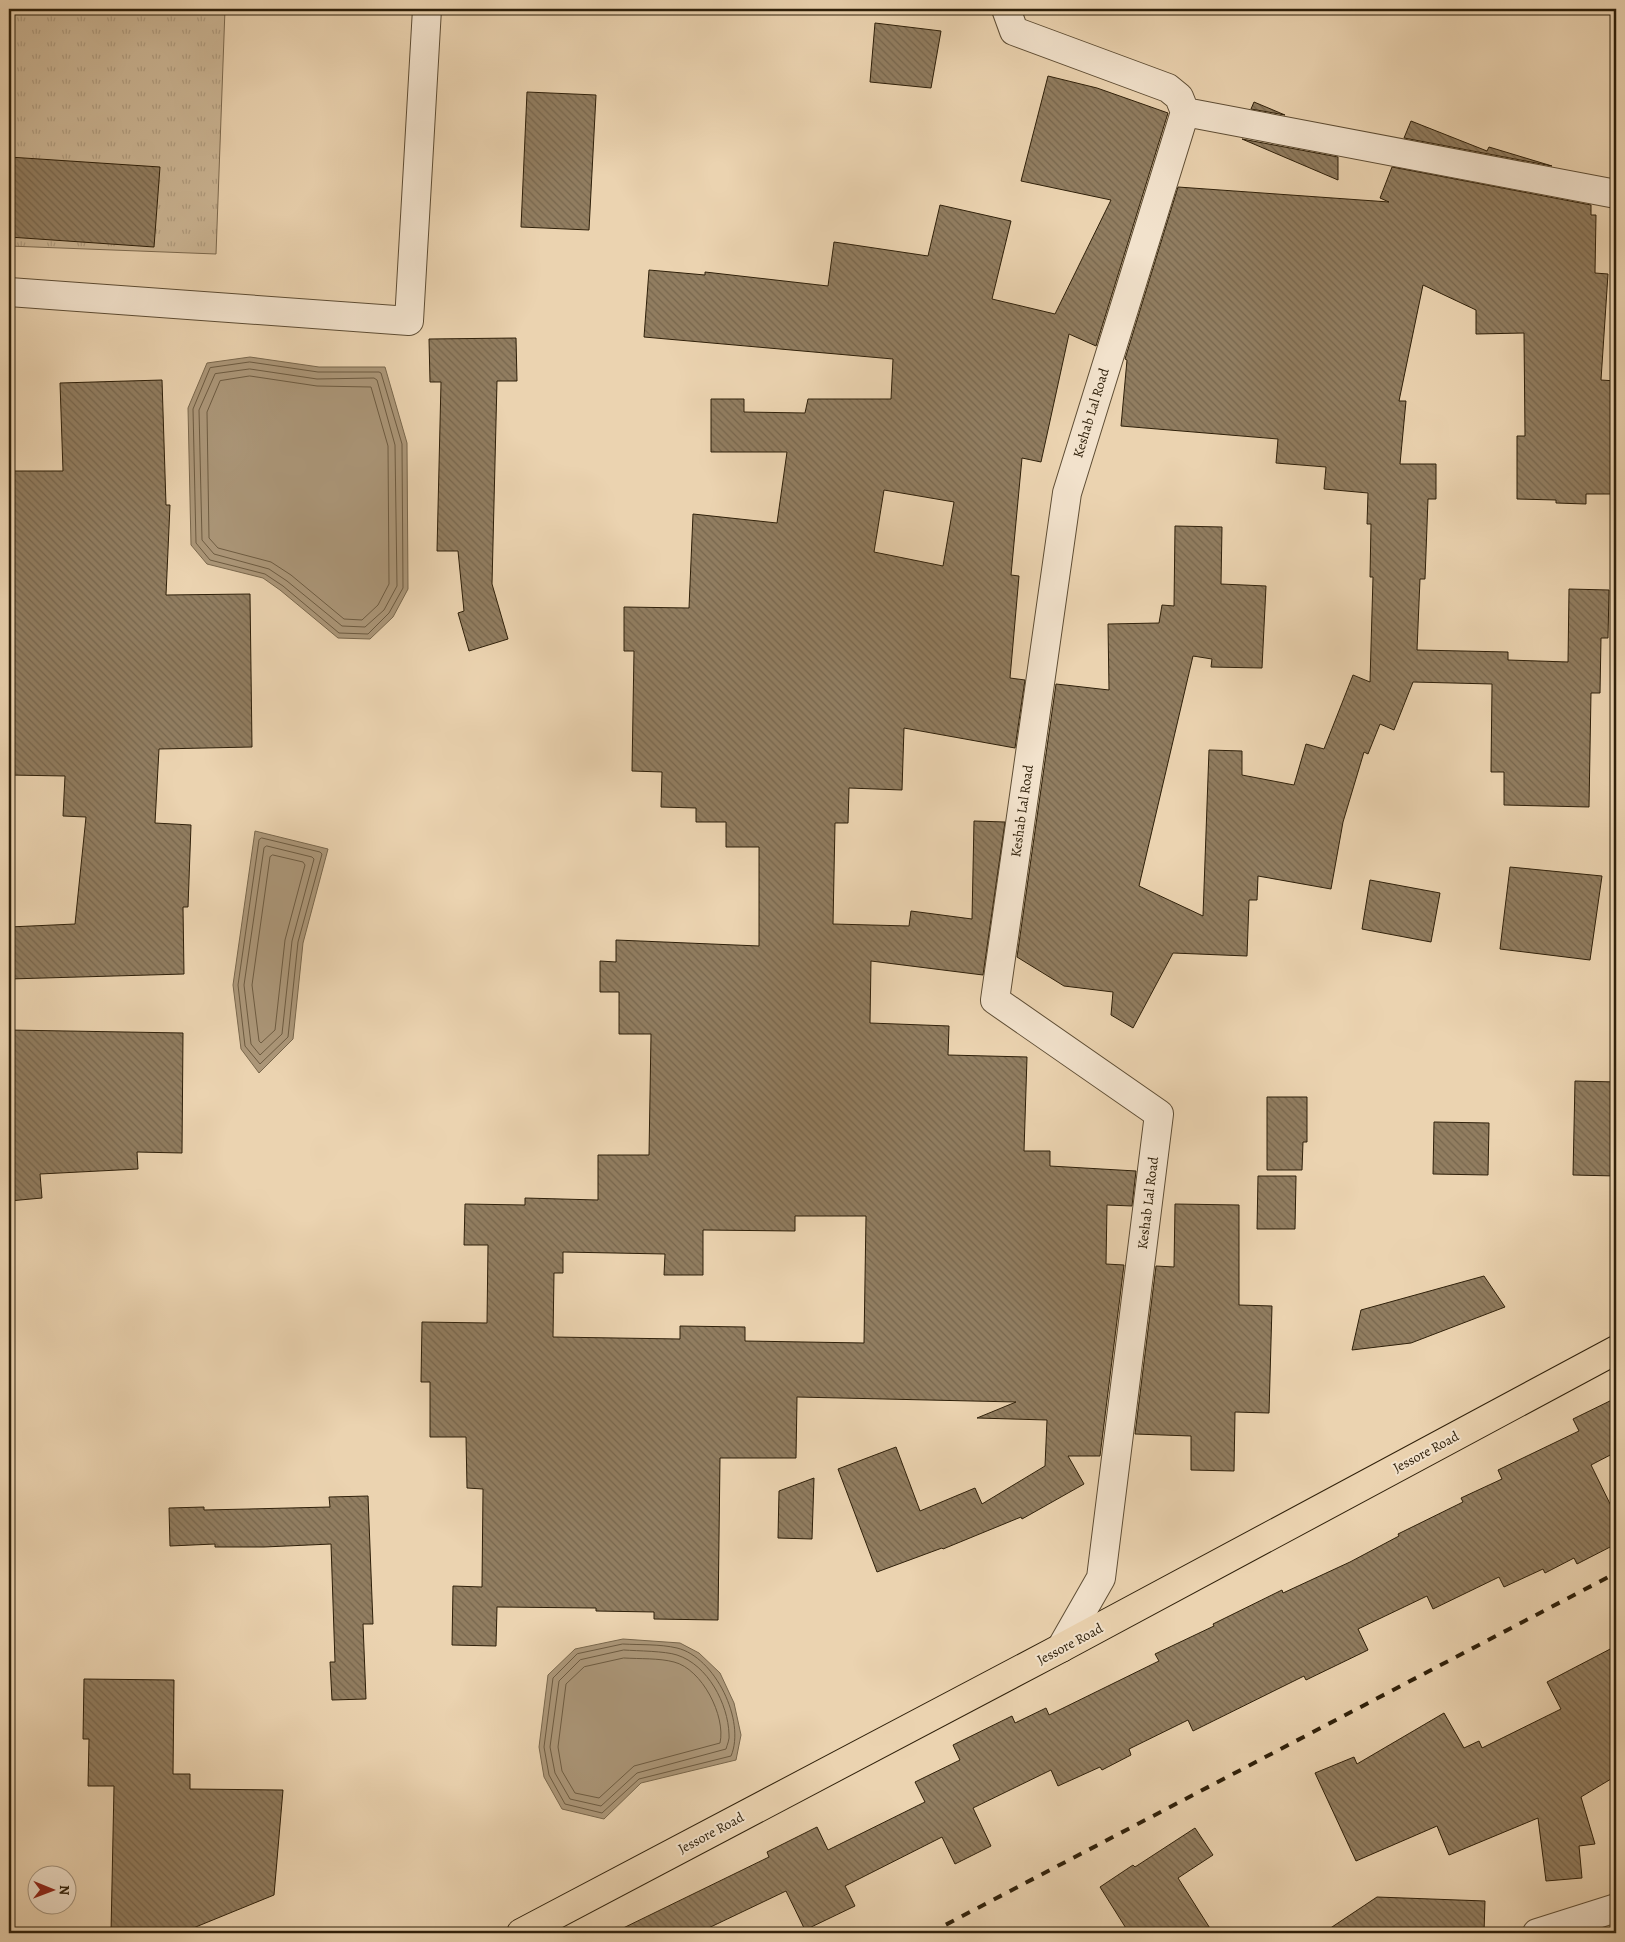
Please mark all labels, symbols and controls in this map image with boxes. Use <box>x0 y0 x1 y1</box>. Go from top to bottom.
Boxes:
street label: Keshab Lal Road <box>1068 365 1114 460</box>
street label: Keshab Lal Road <box>1006 763 1038 858</box>
street label: Keshab Lal Road <box>1133 1155 1163 1250</box>
street label: Jessore Road <box>1390 1427 1463 1477</box>
street label: Jessore Road <box>1034 1619 1107 1669</box>
street label: Jessore Road <box>675 1808 748 1858</box>
north arrow <box>28 1864 78 1914</box>
text: N <box>55 1885 74 1895</box>

